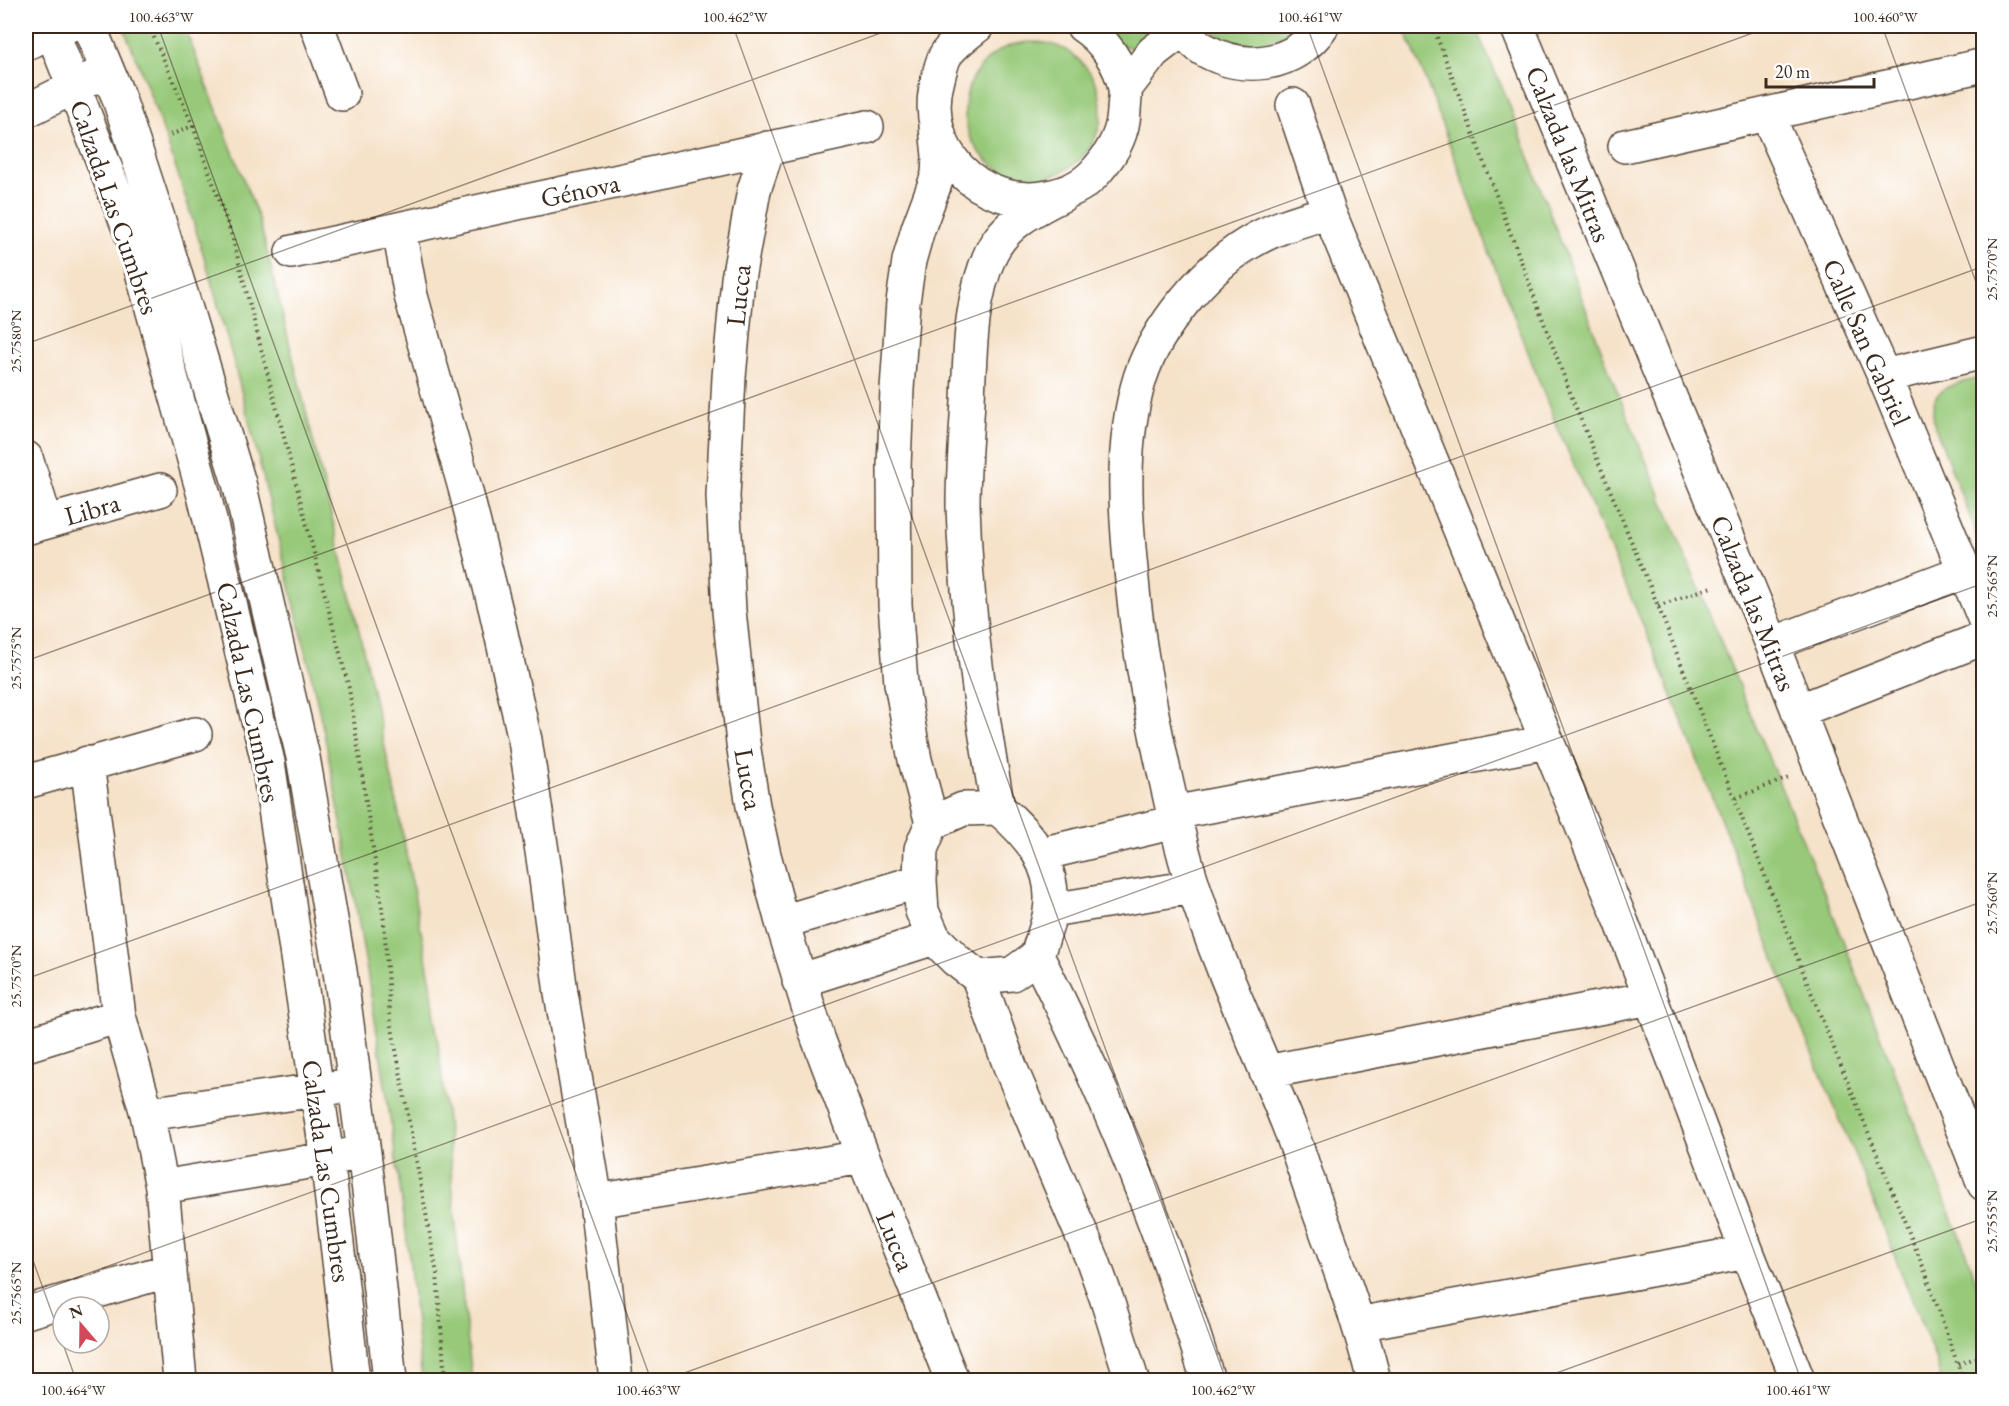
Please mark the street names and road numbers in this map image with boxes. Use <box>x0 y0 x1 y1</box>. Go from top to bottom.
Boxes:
street label: Calzada las Mitras <box>1518 61 1620 247</box>
street label: Calzada Las Cumbres <box>62 95 168 319</box>
street label: Génova <box>537 165 623 215</box>
street label: Calle San Gabriel <box>1815 253 1919 431</box>
street label: Lucca <box>717 262 759 328</box>
street label: Libra <box>60 484 124 534</box>
street label: Calzada las Mitras <box>1703 510 1805 696</box>
street label: Calzada Las Cumbres <box>209 579 289 805</box>
street label: Lucca <box>726 746 772 813</box>
street label: Calzada Las Cumbres <box>294 1057 360 1285</box>
street label: Lucca <box>868 1206 924 1276</box>

